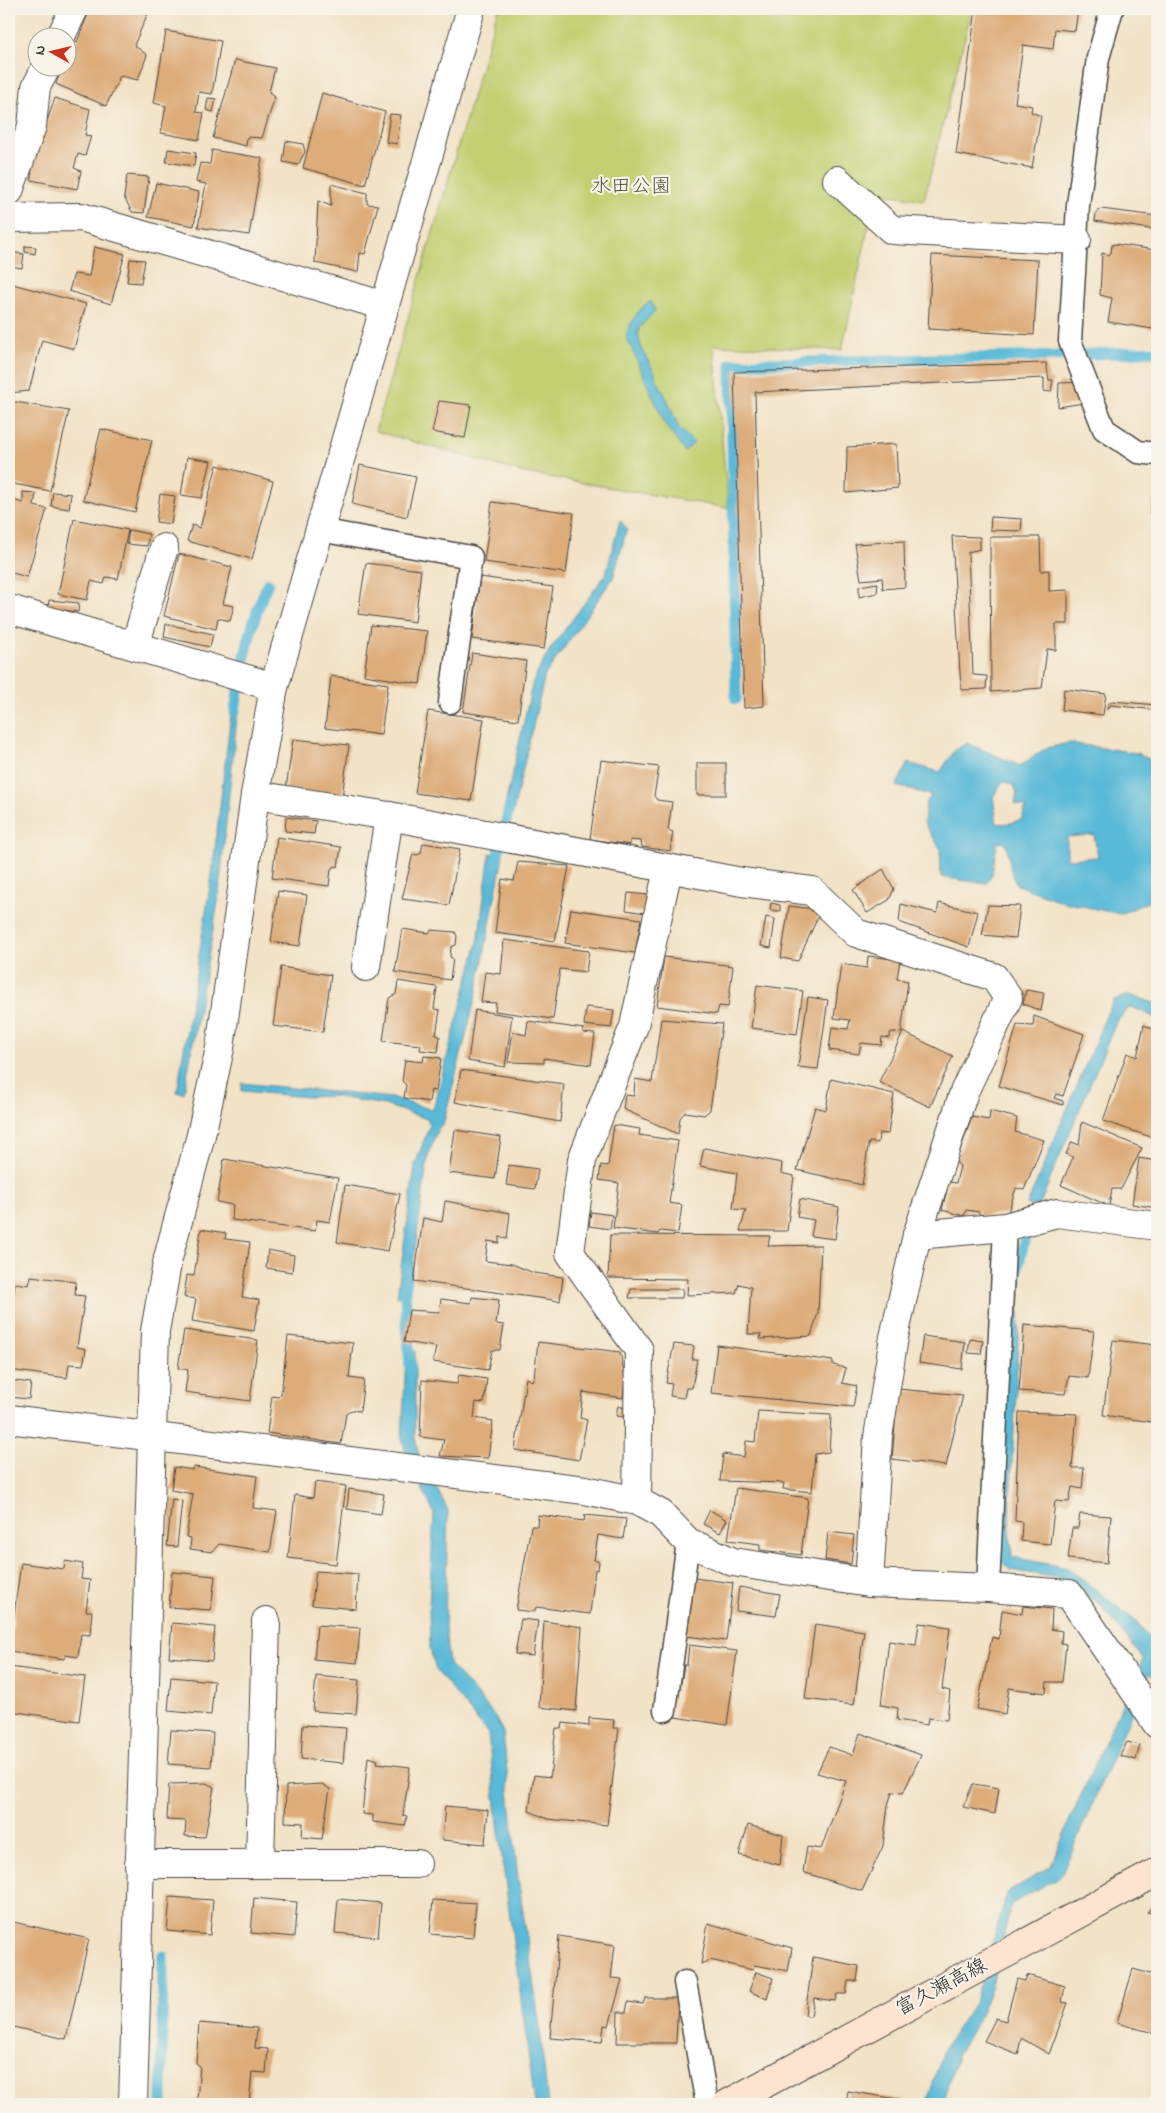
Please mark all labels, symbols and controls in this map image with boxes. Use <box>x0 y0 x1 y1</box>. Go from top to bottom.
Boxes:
north arrow <box>28 28 78 78</box>
text: N <box>30 44 52 57</box>
park label: 水田公園 <box>591 173 671 202</box>
street label: 富久瀬高線 <box>891 1952 993 2024</box>

